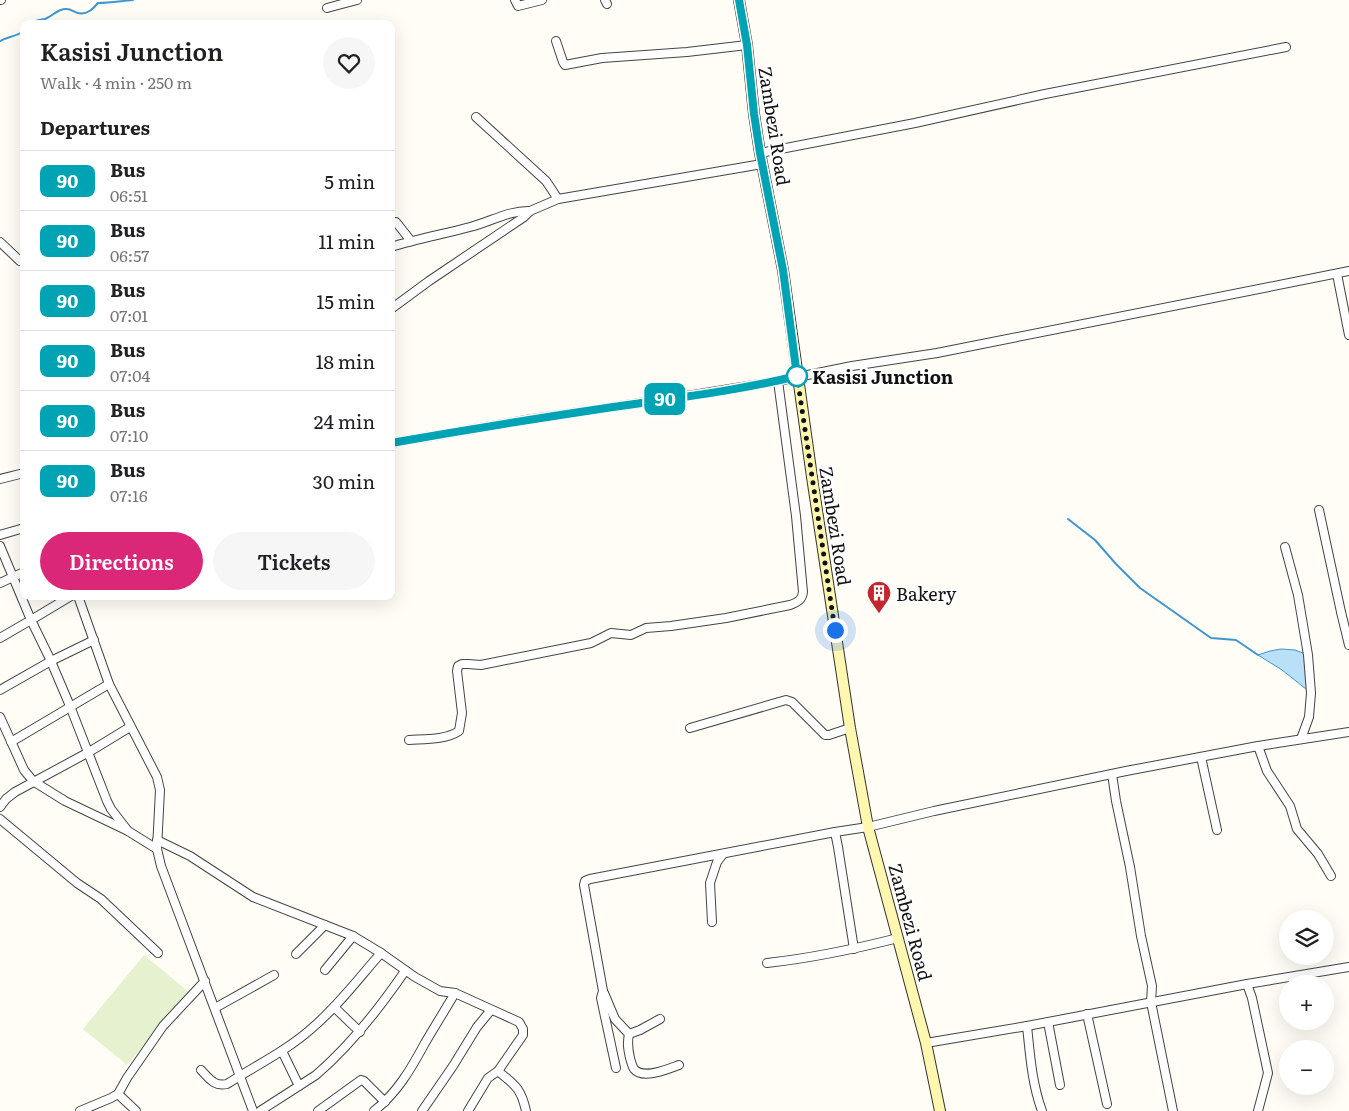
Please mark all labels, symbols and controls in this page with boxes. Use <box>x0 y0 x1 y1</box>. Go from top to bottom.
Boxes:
text: Kasisi Junction <box>40 33 223 68</box>
button: heart <box>323 37 375 89</box>
street label: Zambezi Road <box>752 64 798 188</box>
text: Walk · 4 min · 250 m <box>40 70 192 94</box>
text: Departures <box>40 113 150 141</box>
text: Bus <box>110 155 145 183</box>
text: 90 <box>57 167 78 194</box>
text: 5 min <box>324 167 375 195</box>
text: 06:51 <box>110 183 148 207</box>
text: Bus <box>110 215 145 243</box>
text: 90 <box>57 227 78 254</box>
text: 11 min <box>318 227 375 255</box>
text: 06:57 <box>110 243 149 267</box>
text: Bus <box>110 275 145 303</box>
text: 90 <box>57 287 78 314</box>
text: 15 min <box>316 287 375 315</box>
text: 07:01 <box>110 303 148 327</box>
text: Bus <box>110 335 145 363</box>
text: 90 <box>57 347 78 374</box>
text: 18 min <box>316 347 375 375</box>
text: 07:04 <box>110 363 150 387</box>
place label: Kasisi Junction <box>812 363 954 390</box>
marker: Kasisi Junction <box>786 365 808 387</box>
line badge: 90 <box>642 383 688 415</box>
text: 90 <box>654 385 676 412</box>
text: Bus <box>110 395 145 423</box>
text: 90 <box>57 407 78 434</box>
text: 24 min <box>314 407 375 435</box>
text: 07:10 <box>110 423 148 447</box>
text: Bus <box>110 455 145 483</box>
street label: Zambezi Road <box>813 464 859 588</box>
text: 90 <box>57 467 78 494</box>
text: 30 min <box>313 467 375 495</box>
text: 07:16 <box>110 483 147 507</box>
button: Directions <box>40 532 203 590</box>
button: Tickets <box>213 532 375 590</box>
building icon: Bakery <box>866 580 892 614</box>
place label: Bakery <box>896 580 957 607</box>
your location <box>823 618 848 643</box>
street label: Zambezi Road <box>882 860 940 984</box>
map controls <box>1279 910 1334 1095</box>
button: layers <box>1279 910 1334 965</box>
button: + <box>1279 975 1334 1030</box>
button: − <box>1279 1040 1334 1095</box>

